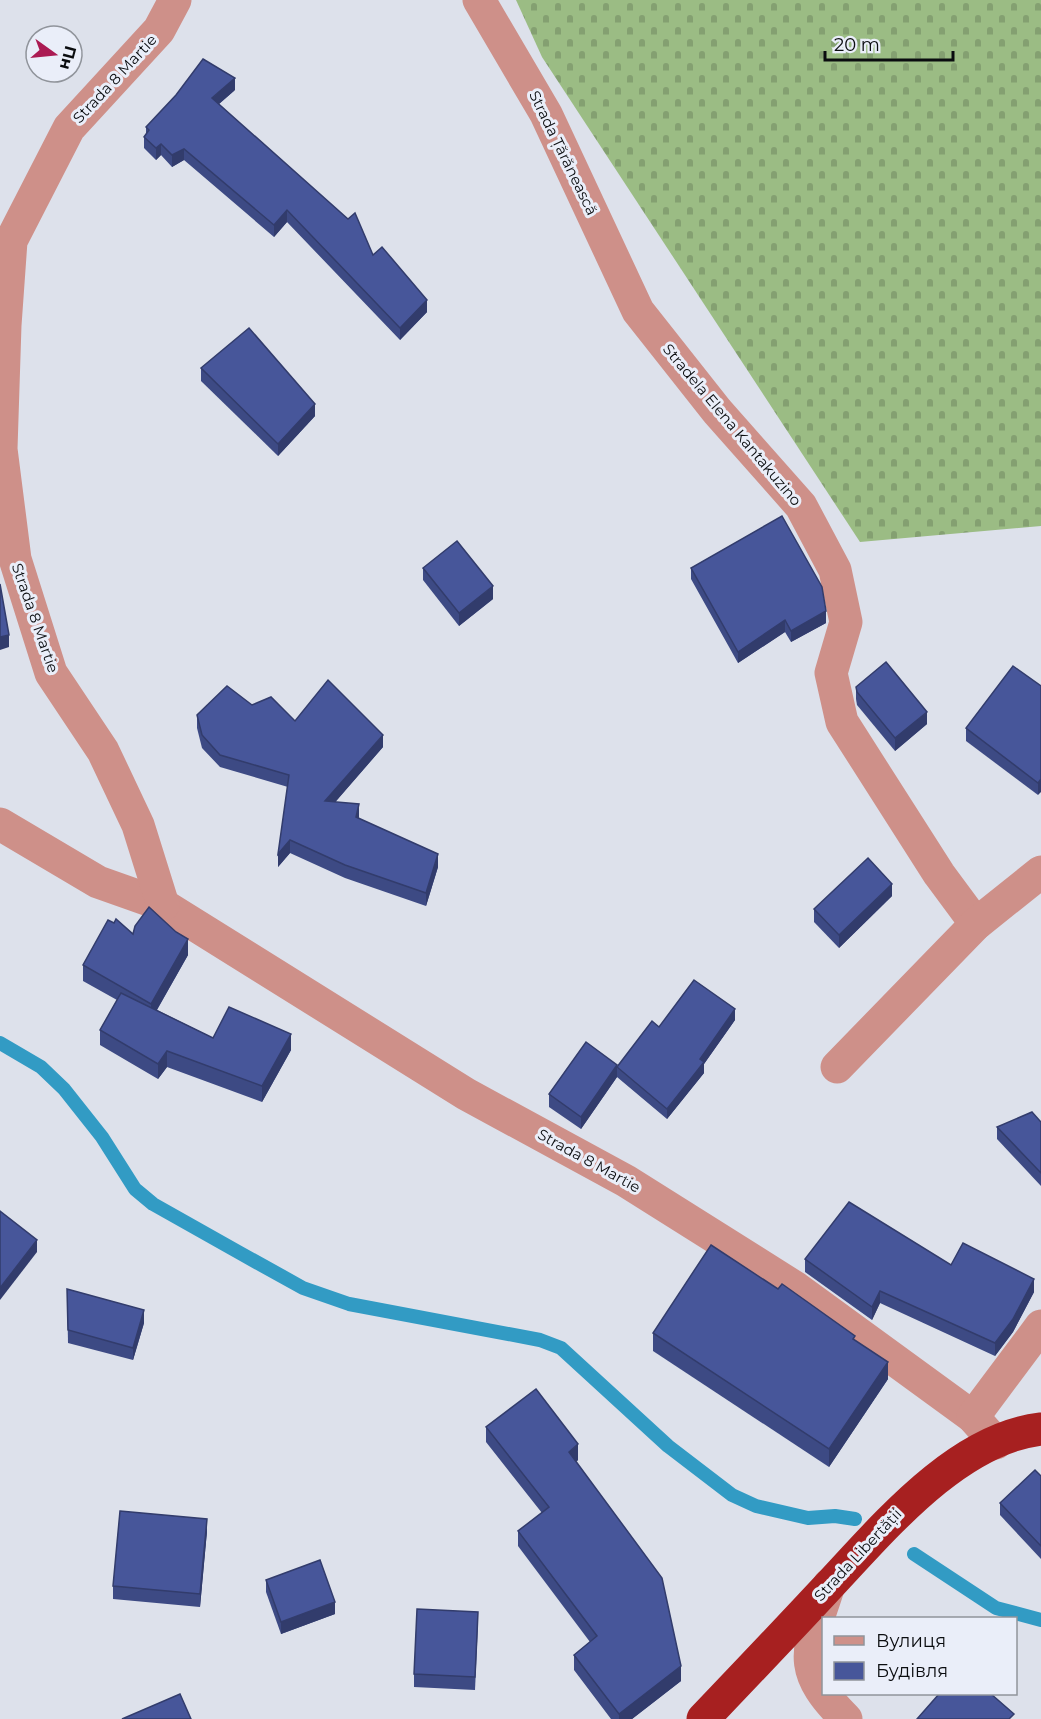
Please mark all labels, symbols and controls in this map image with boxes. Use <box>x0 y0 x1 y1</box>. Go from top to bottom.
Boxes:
north arrow <box>24 24 84 84</box>
scale bar <box>825 24 952 62</box>
street label: Strada 8 Martie <box>69 30 161 127</box>
text: 20 m <box>834 34 880 56</box>
text: Пн <box>56 44 80 72</box>
street label: Strada Țărănească <box>524 87 602 219</box>
street label: Stradela Elena Kantakuzino <box>659 340 806 510</box>
street label: Strada 8 Martie <box>8 561 63 675</box>
street label: Strada 8 Martie <box>535 1124 644 1197</box>
street label: Strada Libertății <box>810 1504 906 1606</box>
legend <box>822 1617 1017 1695</box>
text: Вулиця <box>876 1630 946 1652</box>
text: Будівля <box>876 1660 948 1682</box>

